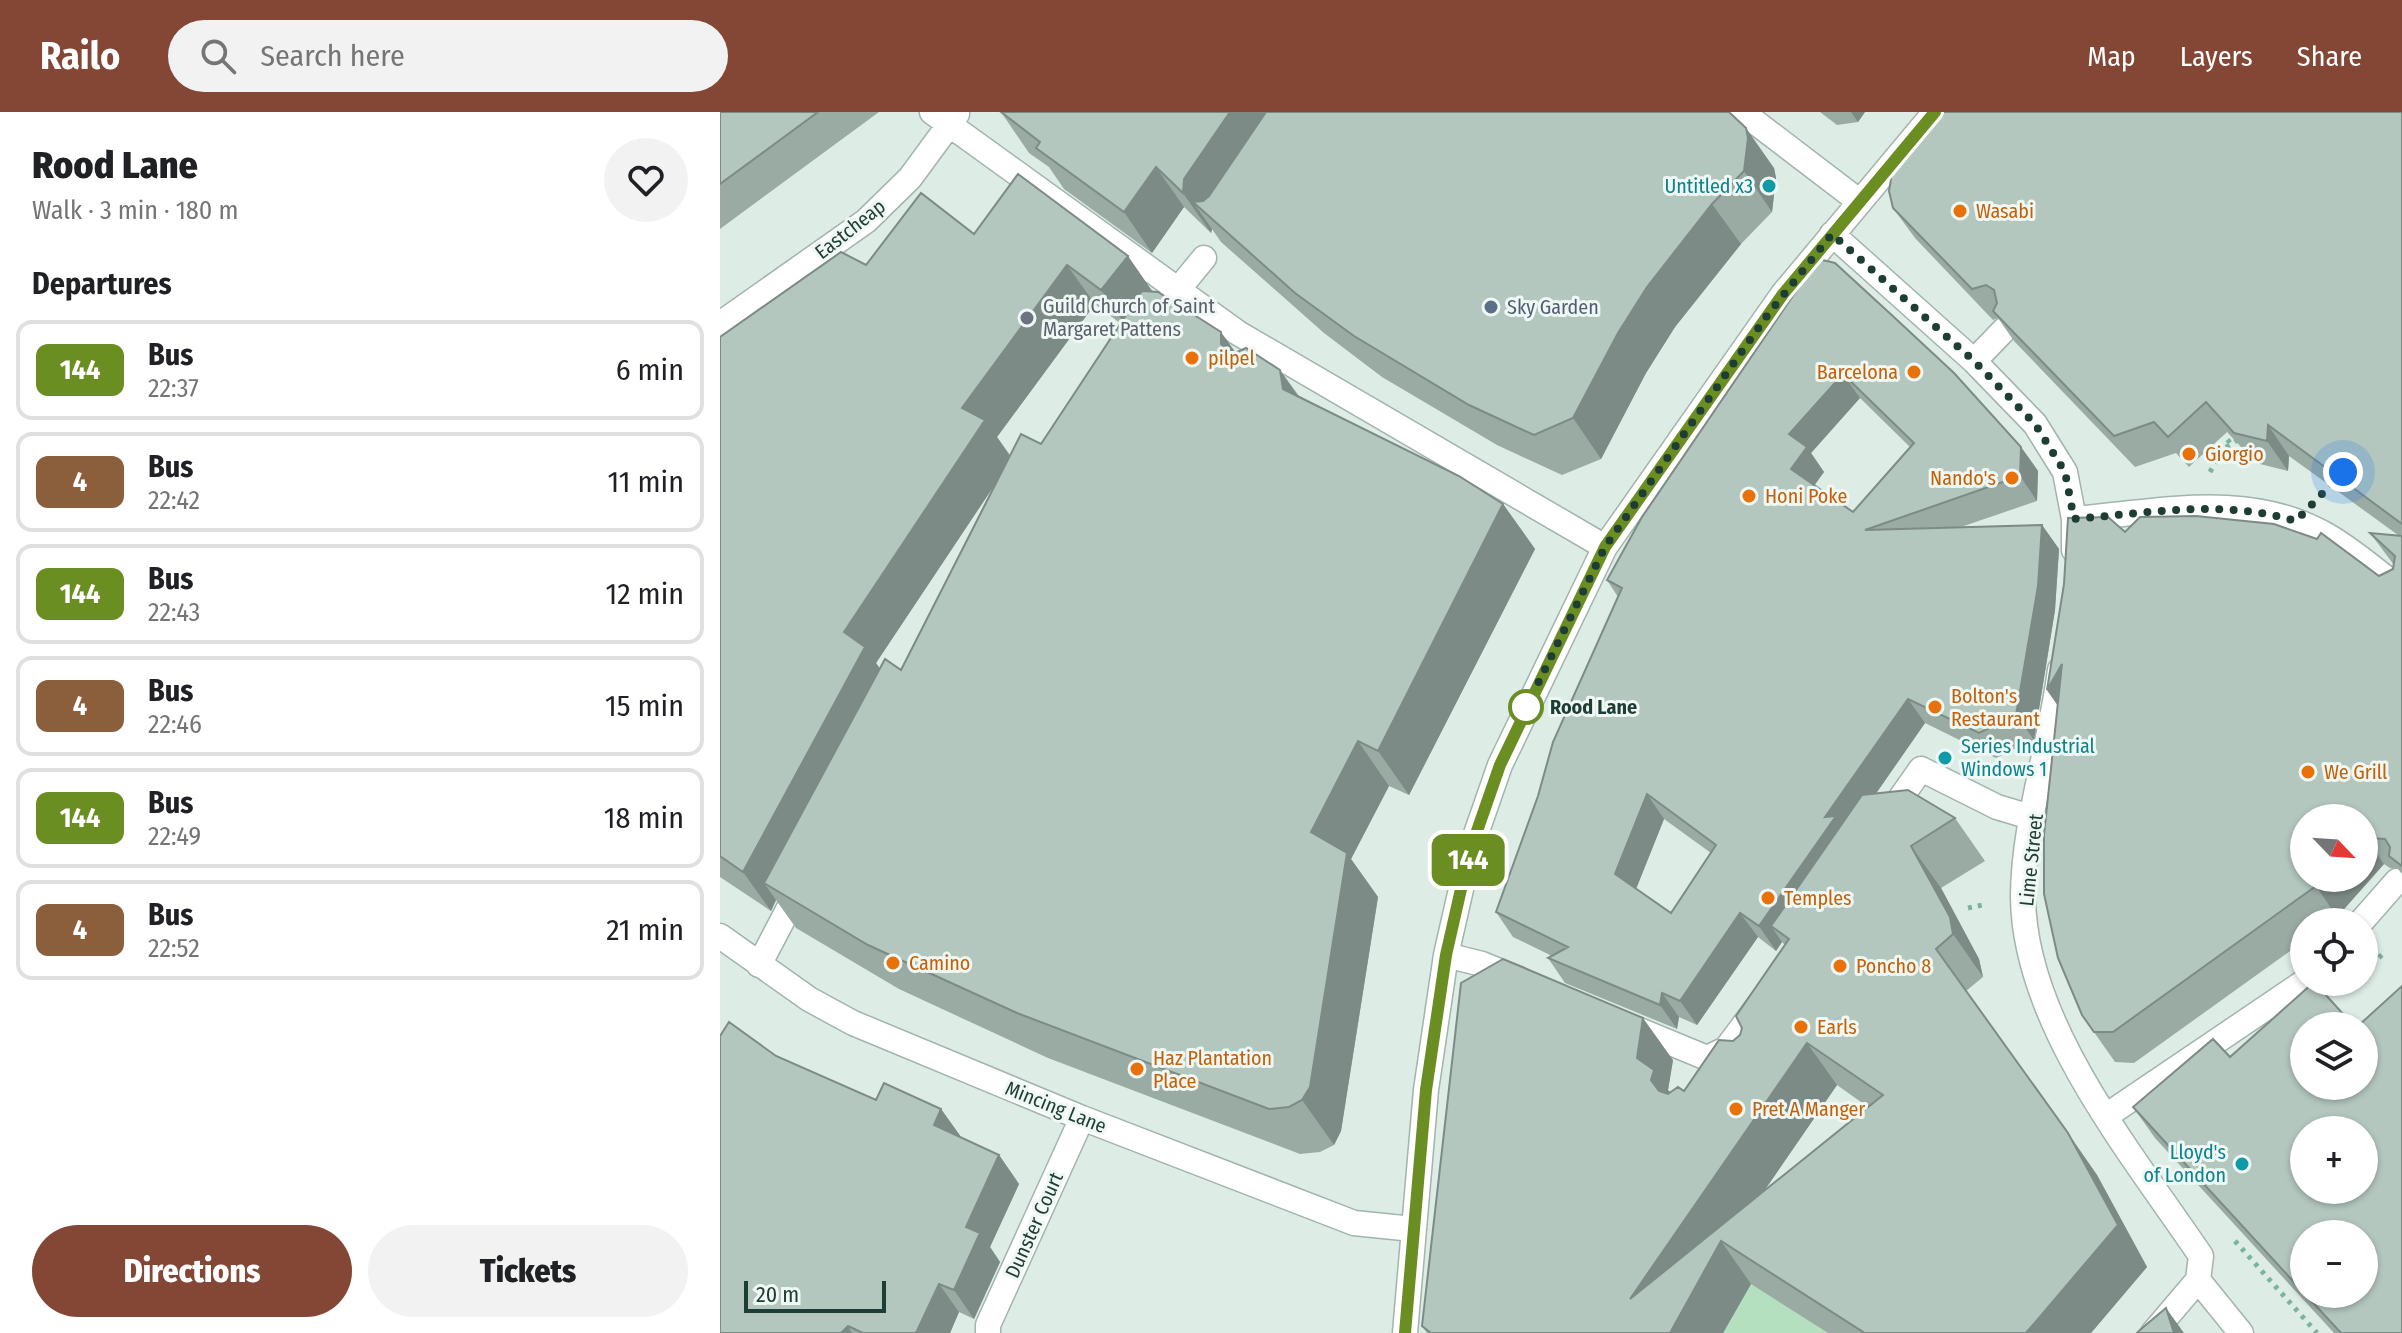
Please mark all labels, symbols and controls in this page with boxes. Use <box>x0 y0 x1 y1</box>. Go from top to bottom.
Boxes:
search box <box>168 20 728 92</box>
text: Railo <box>40 33 120 79</box>
icon: search <box>196 34 240 78</box>
text: Search here <box>260 38 405 74</box>
text: Map <box>2087 40 2136 73</box>
text: Layers <box>2180 40 2253 73</box>
text: Share <box>2297 40 2362 73</box>
button: heart <box>604 138 688 222</box>
text: Rood Lane <box>32 142 198 188</box>
place label: Untitled x3 <box>1665 174 1753 198</box>
marker: Untitled x3 <box>1760 177 1778 195</box>
street label: Eastcheap <box>810 194 890 264</box>
text: Walk · 3 min · 180 m <box>32 195 239 226</box>
place label: Wasabi <box>1976 199 2034 223</box>
marker: Wasabi <box>1951 202 1969 220</box>
text: Departures <box>32 266 172 302</box>
place label: Guild Church of Saint Margaret Pattens <box>1043 294 1215 341</box>
place label: Sky Garden <box>1507 295 1599 319</box>
marker: Sky Garden <box>1482 298 1500 316</box>
marker: Guild Church of Saint Margaret Pattens <box>1018 309 1036 327</box>
text: Bus <box>148 337 193 373</box>
place label: pilpel <box>1208 346 1255 370</box>
marker: pilpel <box>1183 349 1201 367</box>
text: 6 min <box>616 352 684 388</box>
text: 144 <box>60 353 100 386</box>
place label: Barcelona <box>1817 360 1898 384</box>
marker: Barcelona <box>1905 363 1923 381</box>
text: 22:37 <box>148 373 199 404</box>
place label: Giorgio <box>2205 442 2264 466</box>
marker: Giorgio <box>2180 445 2198 463</box>
text: Bus <box>148 449 193 485</box>
your location <box>2323 452 2363 492</box>
text: 11 min <box>608 464 684 500</box>
text: 4 <box>73 465 87 498</box>
place label: Nando's <box>1930 466 1996 490</box>
marker: Nando's <box>2003 469 2021 487</box>
place label: Honi Poke <box>1765 484 1847 508</box>
text: 22:42 <box>148 485 200 516</box>
marker: Honi Poke <box>1740 487 1758 505</box>
text: Bus <box>148 561 193 597</box>
text: 12 min <box>606 576 684 612</box>
text: 144 <box>60 577 100 610</box>
text: 22:43 <box>148 597 200 628</box>
text: Bus <box>148 673 193 709</box>
place label: Bolton's Restaurant <box>1951 684 2040 731</box>
text: 15 min <box>605 688 684 724</box>
text: 4 <box>73 689 87 722</box>
marker: Rood Lane <box>1509 690 1543 724</box>
place label: Rood Lane <box>1550 695 1637 719</box>
marker: Bolton's Restaurant <box>1926 698 1944 716</box>
text: 22:46 <box>148 709 202 740</box>
place label: Series Industrial Windows 1 <box>1961 734 2095 781</box>
marker: Series Industrial Windows 1 <box>1936 749 1954 767</box>
place label: We Grill <box>2324 760 2387 784</box>
marker: We Grill <box>2299 763 2317 781</box>
text: Bus <box>148 785 193 821</box>
text: 18 min <box>604 800 684 836</box>
text: 144 <box>60 801 100 834</box>
north arrow <box>2290 804 2378 892</box>
map controls <box>2290 804 2378 1308</box>
street label: Lime Street <box>2014 812 2048 908</box>
text: 22:49 <box>148 821 201 852</box>
line badge: 144 <box>1422 834 1514 886</box>
text: 144 <box>1448 843 1488 876</box>
place label: Temples <box>1784 886 1852 910</box>
marker: Temples <box>1759 889 1777 907</box>
text: Bus <box>148 897 193 933</box>
button: locate <box>2290 908 2378 996</box>
text: 21 min <box>606 912 684 948</box>
text: 4 <box>73 913 87 946</box>
text: 22:52 <box>148 933 200 964</box>
place label: Camino <box>909 951 970 975</box>
marker: Camino <box>884 954 902 972</box>
place label: Poncho 8 <box>1856 954 1931 978</box>
marker: Poncho 8 <box>1831 957 1849 975</box>
button: layers <box>2290 1012 2378 1100</box>
place label: Earls <box>1817 1015 1857 1039</box>
marker: Earls <box>1792 1018 1810 1036</box>
place label: Haz Plantation Place <box>1153 1046 1272 1093</box>
marker: Haz Plantation Place <box>1128 1060 1146 1078</box>
street label: Mincing Lane <box>1002 1076 1110 1138</box>
place label: Pret A Manger <box>1752 1097 1865 1121</box>
marker: Pret A Manger <box>1727 1100 1745 1118</box>
button: + <box>2290 1116 2378 1204</box>
place label: Lloyd's of London <box>2143 1140 2226 1187</box>
marker: Lloyd's of London <box>2233 1155 2251 1173</box>
street label: Dunster Court <box>1000 1168 1068 1282</box>
button: − <box>2290 1220 2378 1308</box>
button: Directions <box>32 1225 352 1317</box>
button: Tickets <box>368 1225 688 1317</box>
scale bar <box>744 1277 886 1313</box>
text: 20 m <box>756 1281 799 1308</box>

